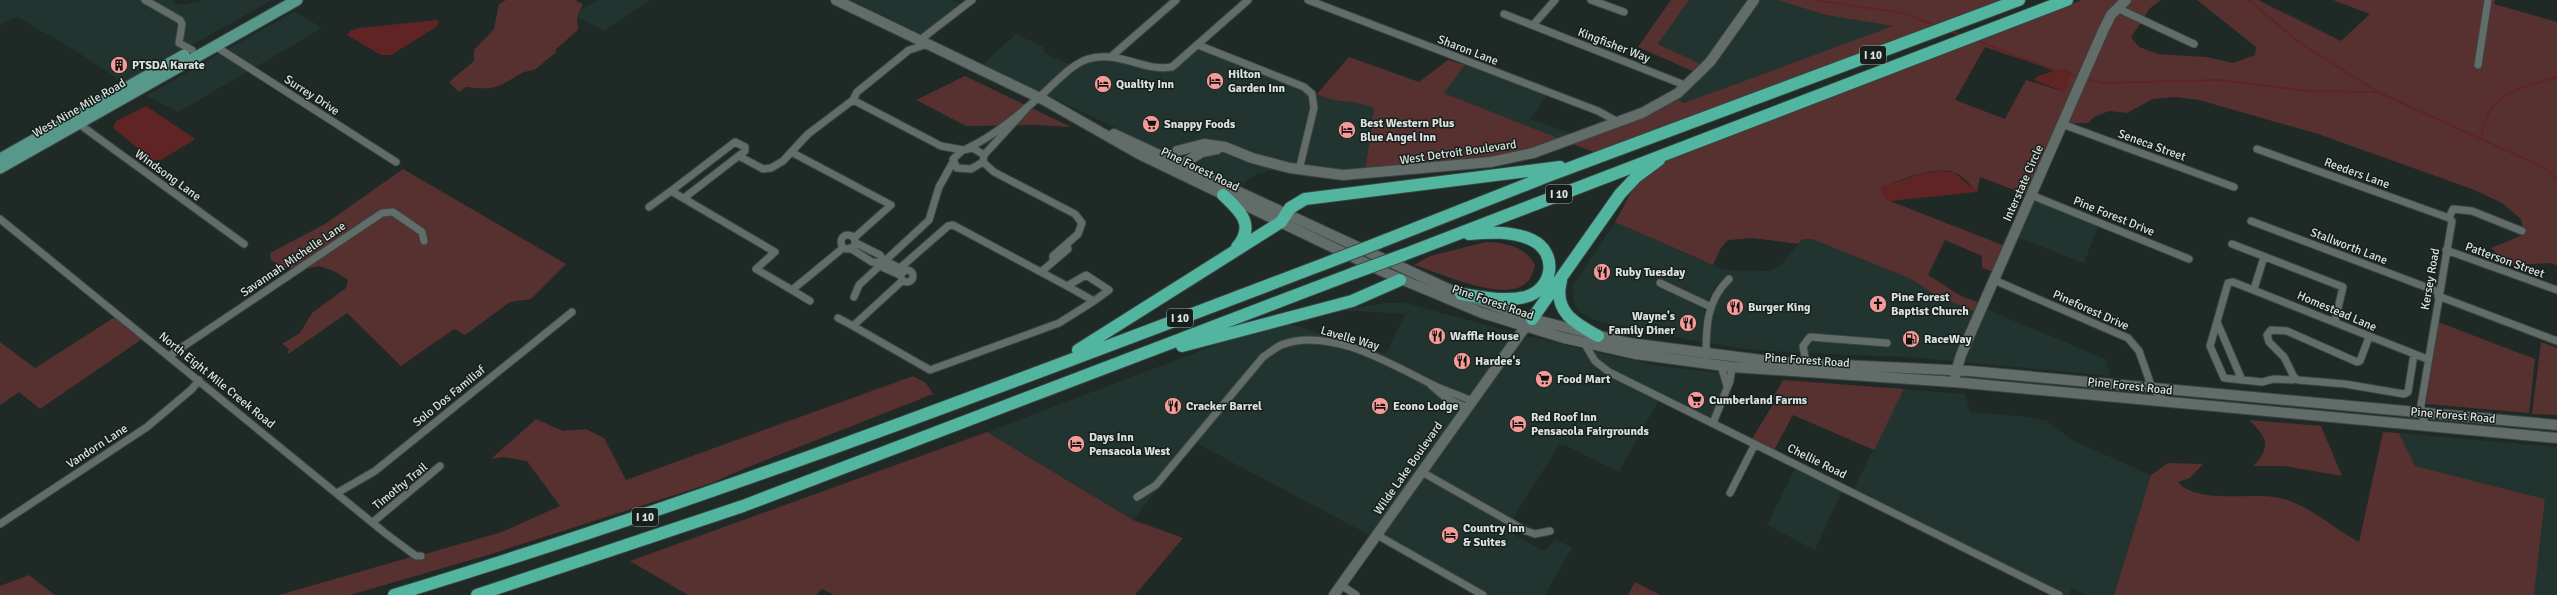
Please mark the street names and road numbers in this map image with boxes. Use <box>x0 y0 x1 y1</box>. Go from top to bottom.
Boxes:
street label: Kingfisher Way <box>1575 25 1653 66</box>
street label: Sharon Lane <box>1435 32 1500 69</box>
road number: I 10 <box>1860 46 1886 64</box>
street label: Surrey Drive <box>281 72 342 119</box>
street label: West Nine Mile Road <box>30 76 129 141</box>
street label: Seneca Street <box>2116 126 2188 165</box>
street label: West Detroit Boulevard <box>1399 137 1517 168</box>
street label: Interstate Circle <box>2000 142 2047 224</box>
street label: Pine Forest Road <box>1158 144 1241 195</box>
street label: Windsong Lane <box>132 146 204 204</box>
street label: Reeders Lane <box>2322 155 2392 192</box>
road number: I 10 <box>1546 185 1572 203</box>
street label: Pine Forest Drive <box>2071 193 2157 240</box>
street label: Savannah Michelle Lane <box>238 219 349 300</box>
street label: Stallworth Lane <box>2308 225 2389 268</box>
street label: Patterson Street <box>2463 239 2546 282</box>
street label: Kersey Road <box>2418 247 2443 311</box>
street label: Pine Forest Road <box>1450 281 1536 323</box>
street label: Pineforest Drive <box>2050 287 2131 334</box>
street label: Homestead Lane <box>2295 288 2379 335</box>
road number: I 10 <box>1167 309 1193 327</box>
street label: Lavelle Way <box>1319 323 1381 354</box>
street label: North Eight Mile Creek Road <box>156 329 278 432</box>
street label: Pine Forest Road <box>1764 350 1850 371</box>
street label: Solo Dos Familiaf <box>410 362 489 430</box>
street label: Pine Forest Road <box>2087 375 2173 398</box>
street label: Pine Forest Road <box>2410 404 2496 427</box>
street label: Wilde Lake Boulevard <box>1371 419 1446 518</box>
street label: Vandorn Lane <box>64 421 131 472</box>
street label: Chellie Road <box>1785 441 1849 482</box>
street label: Timothy Trail <box>370 459 431 513</box>
road number: I 10 <box>632 508 658 526</box>

